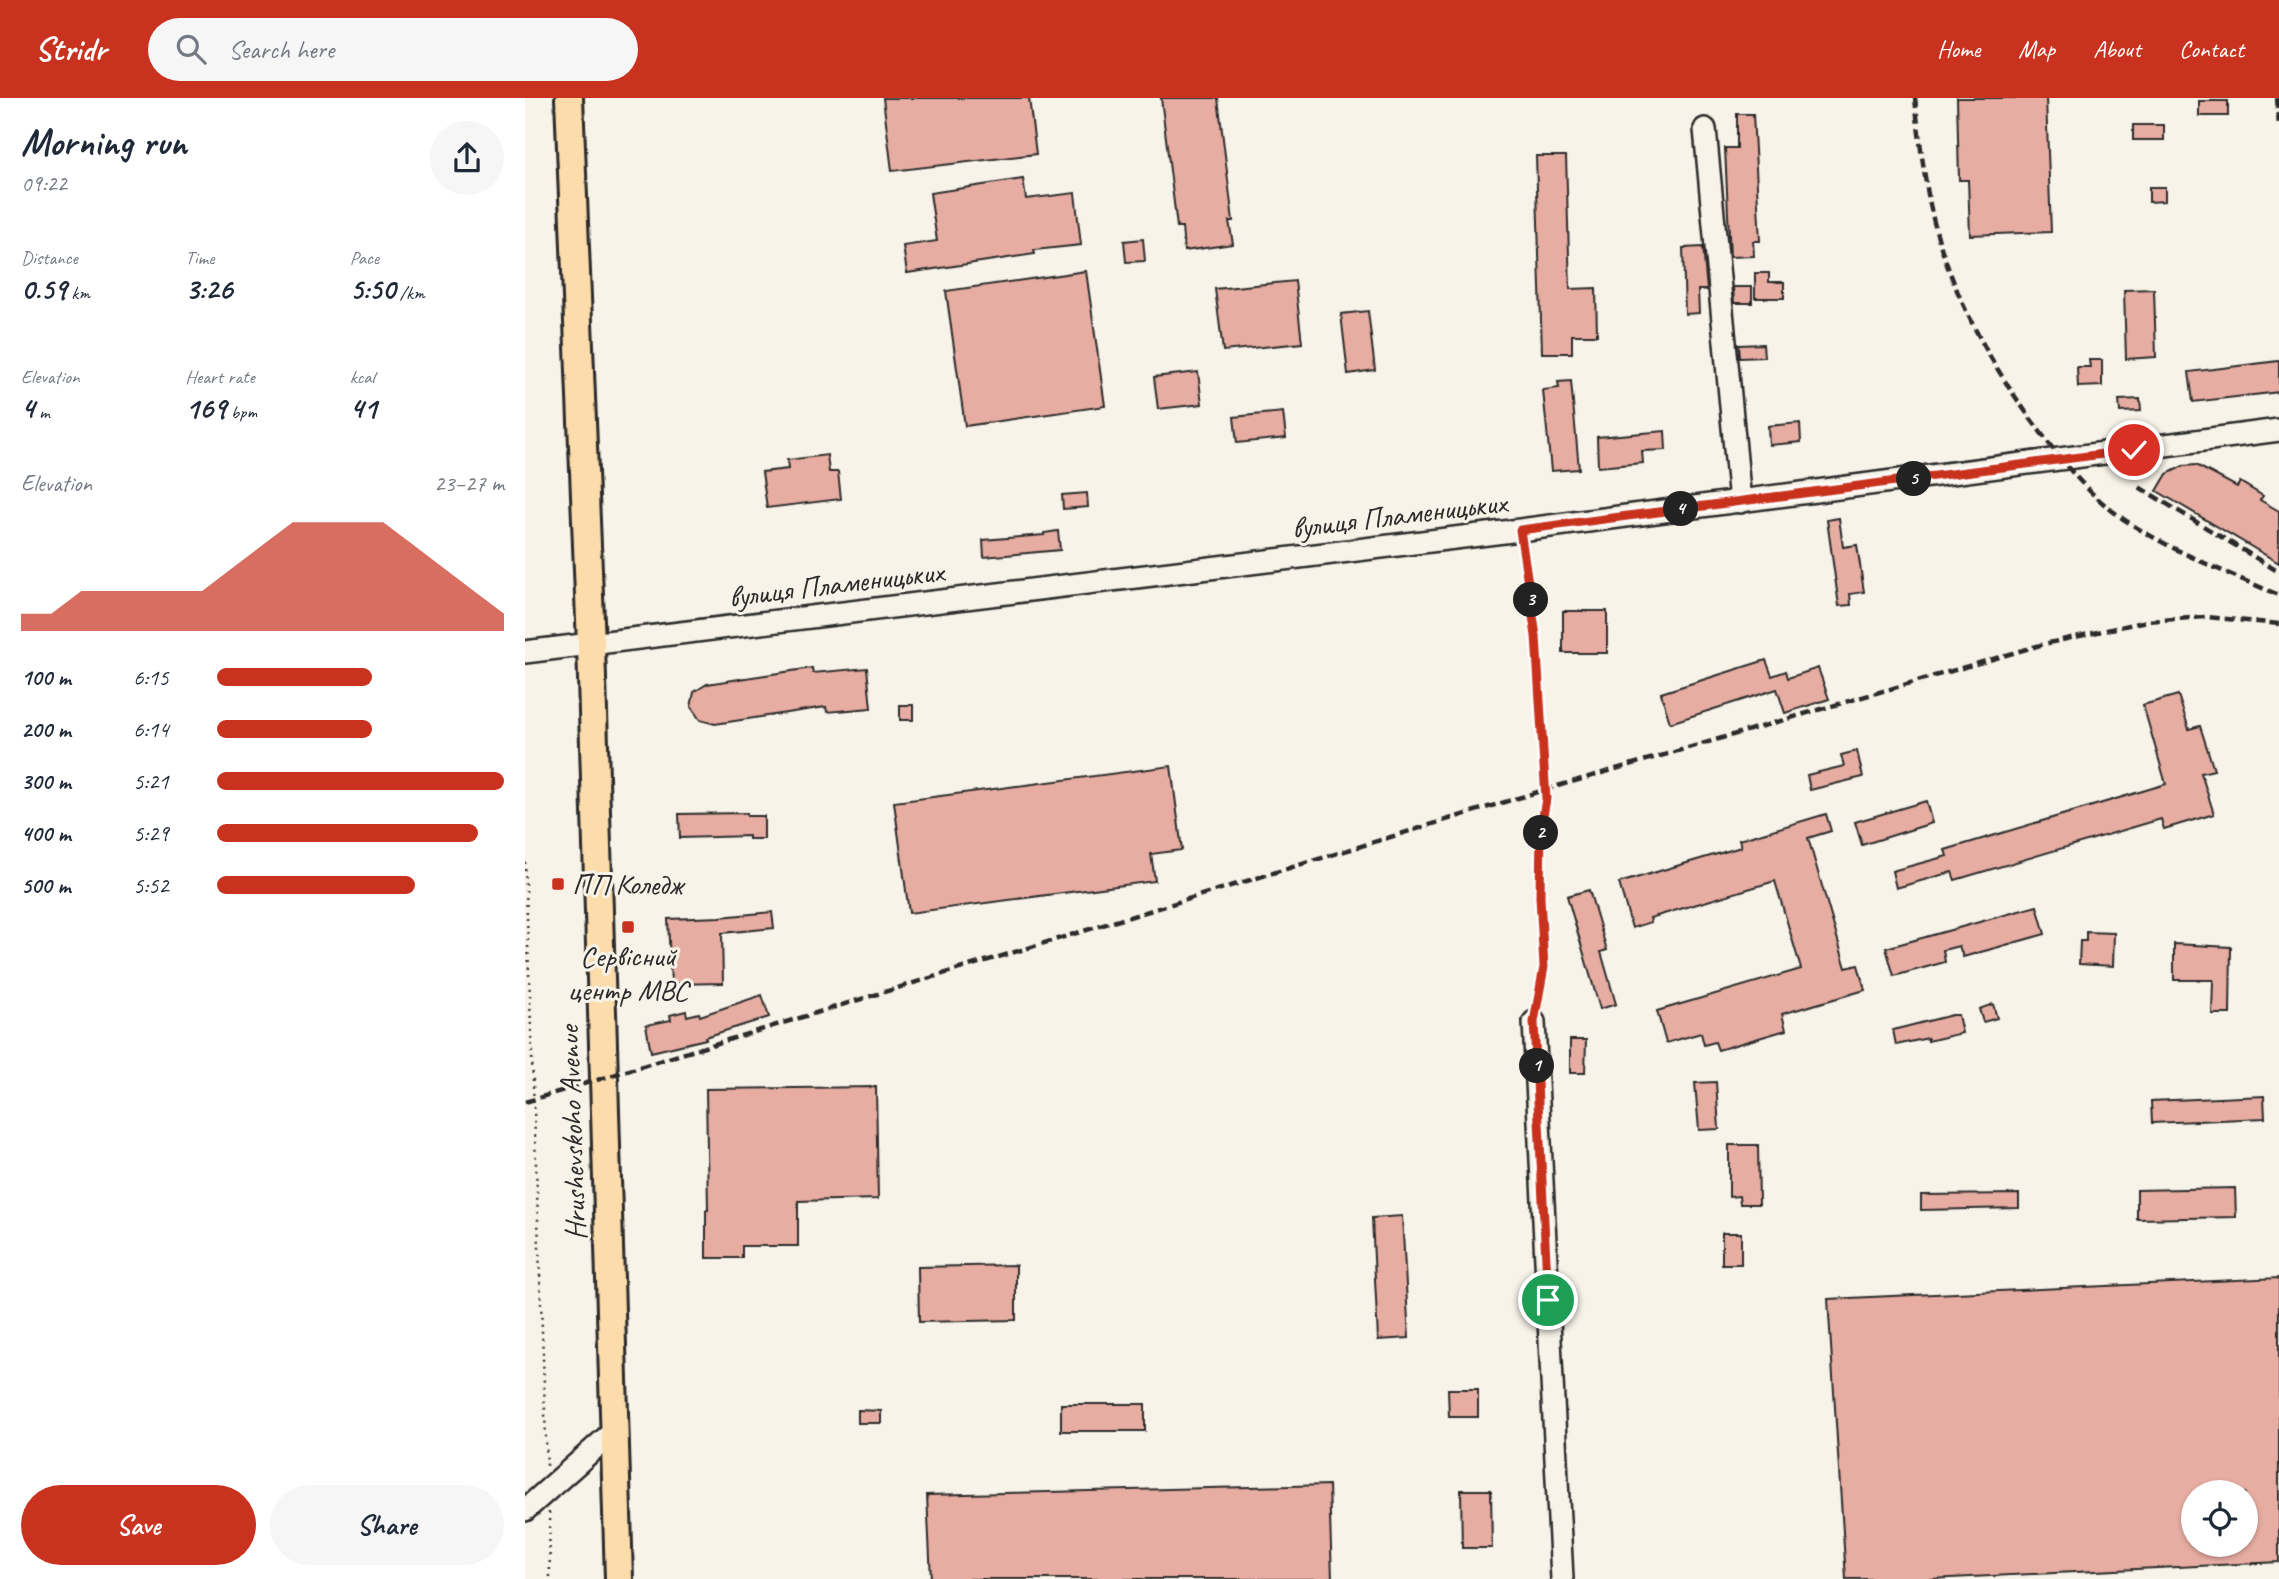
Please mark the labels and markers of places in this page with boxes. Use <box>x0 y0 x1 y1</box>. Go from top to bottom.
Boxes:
pin <box>2104 420 2164 480</box>
pin: 5 <box>1897 462 1931 496</box>
pin: 4 <box>1663 492 1699 526</box>
pin: 3 <box>1513 582 1549 618</box>
pin: 2 <box>1523 816 1559 850</box>
place label: ПП Коледж <box>572 865 687 903</box>
marker: ПП Коледж <box>550 876 566 892</box>
marker: Сервісний центр МВС <box>620 919 636 935</box>
place label: Сервісний центр МВС <box>568 937 691 1009</box>
pin: 1 <box>1520 1048 1555 1084</box>
pin <box>1518 1270 1578 1330</box>

